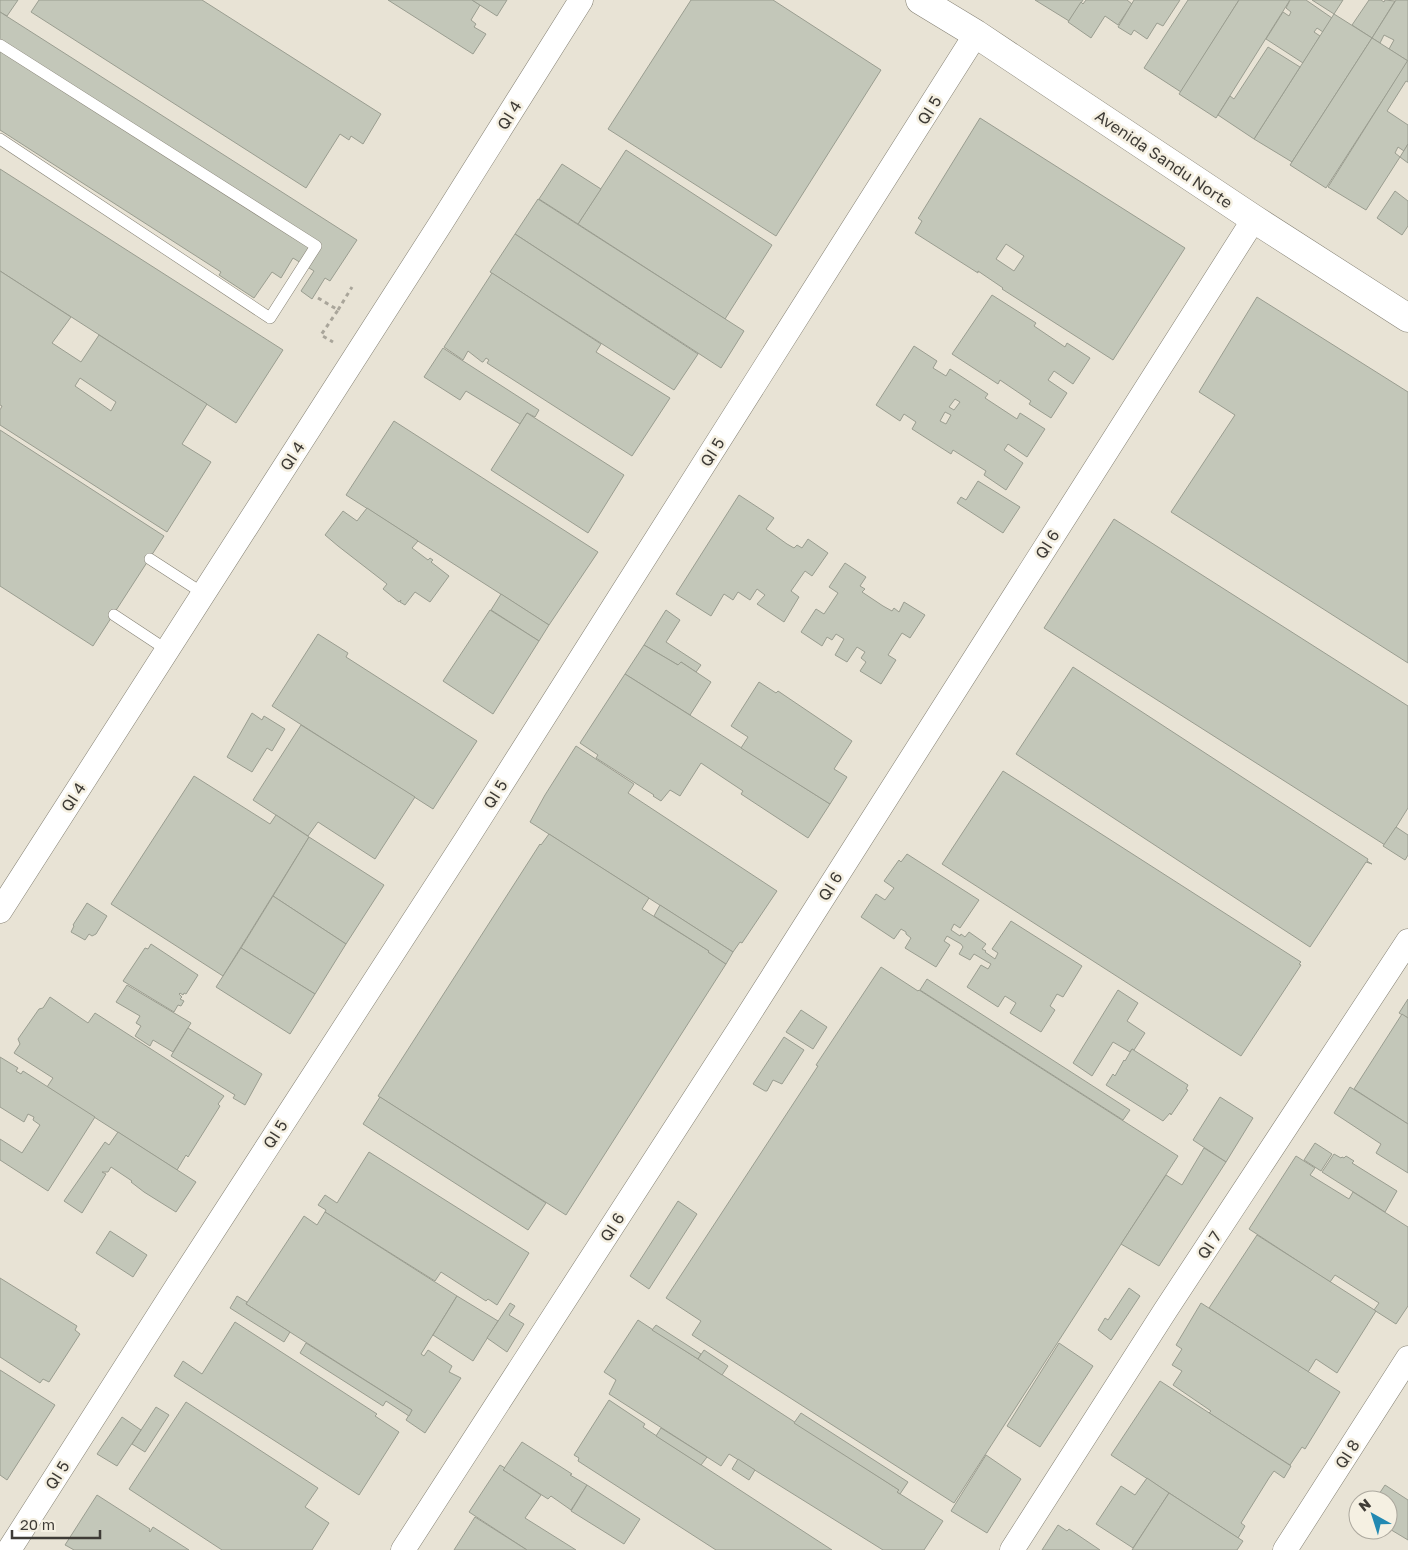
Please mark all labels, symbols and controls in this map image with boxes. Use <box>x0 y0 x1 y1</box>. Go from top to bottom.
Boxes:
street label: QI 5 <box>913 92 945 128</box>
street label: QI 4 <box>492 97 526 133</box>
street label: Avenida Sandu Norte <box>1092 106 1236 212</box>
street label: QI 5 <box>696 434 728 470</box>
street label: QI 4 <box>275 438 309 474</box>
street label: QI 6 <box>1030 526 1064 562</box>
street label: QI 5 <box>479 776 511 812</box>
street label: QI 4 <box>56 779 90 815</box>
street label: QI 6 <box>813 868 847 904</box>
street label: QI 5 <box>258 1116 292 1152</box>
street label: QI 6 <box>595 1209 629 1245</box>
street label: QI 7 <box>1193 1227 1225 1263</box>
street label: QI 8 <box>1330 1436 1364 1472</box>
street label: QI 5 <box>41 1457 73 1493</box>
north arrow <box>1348 1490 1398 1540</box>
text: N <box>1355 1495 1374 1514</box>
scale bar <box>12 1508 100 1540</box>
text: 20 m <box>20 1515 55 1533</box>

